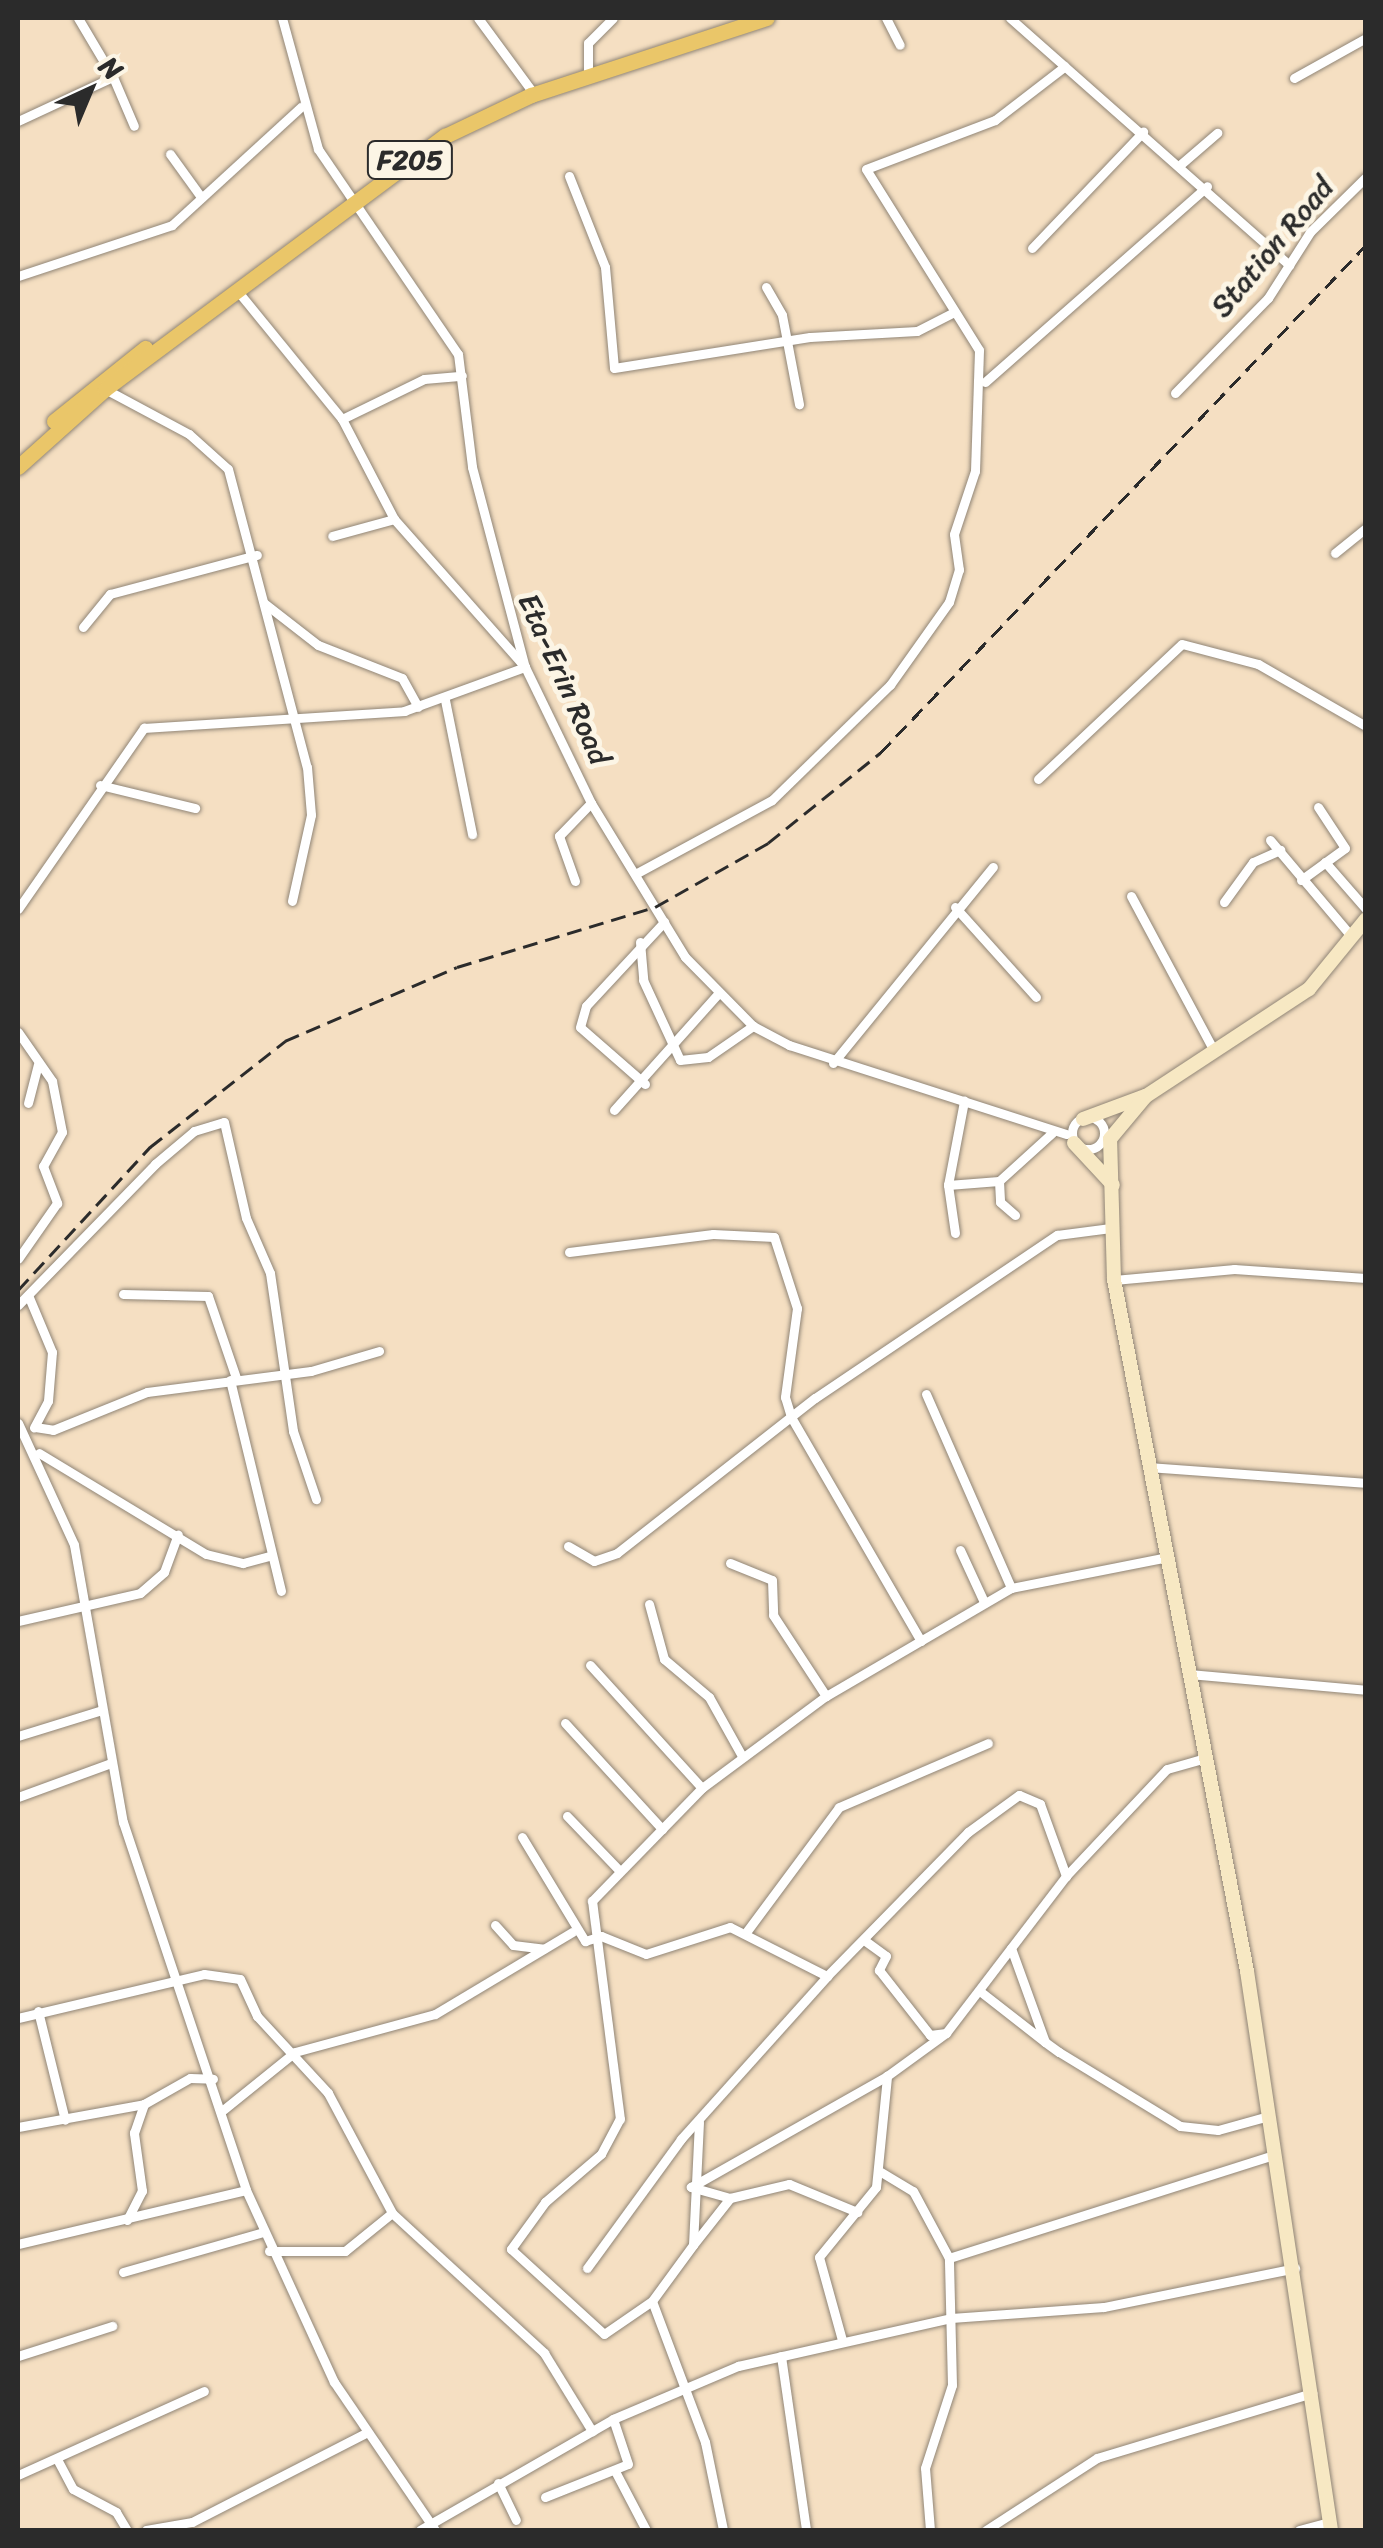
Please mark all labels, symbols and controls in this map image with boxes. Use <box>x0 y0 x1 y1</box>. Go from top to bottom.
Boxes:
north arrow <box>40 40 140 140</box>
text: N <box>87 44 135 92</box>
road number: F205 <box>365 137 455 183</box>
street label: Station Road <box>1203 170 1341 324</box>
street label: Eta-Erin Road <box>510 587 618 771</box>

